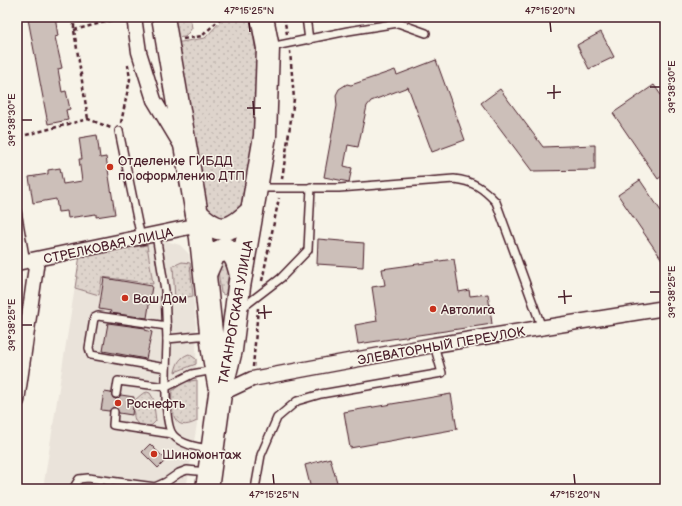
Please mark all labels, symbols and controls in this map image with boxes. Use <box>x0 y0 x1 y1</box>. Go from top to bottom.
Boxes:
text: 47°15'25"N <box>224 5 274 17</box>
text: 47°15'20"N <box>525 5 575 17</box>
text: 39°38'30"E <box>666 60 678 114</box>
text: 39°38'30"E <box>6 93 18 147</box>
place label: Отделение ГИБДД по оформлению ДТП <box>118 153 245 184</box>
marker: Отделение ГИБДД по оформлению ДТП <box>105 162 115 172</box>
street label: СТРЕЛКОВАЯ УЛИЦА <box>42 224 174 268</box>
street label: ТАГАНРОГСКАЯ УЛИЦА <box>215 239 257 385</box>
text: 39°38'25"E <box>666 265 678 318</box>
place label: Ваш Дом <box>133 291 187 307</box>
marker: Ваш Дом <box>120 293 130 303</box>
text: 39°38'25"E <box>6 298 18 351</box>
place label: Автолига <box>440 302 496 318</box>
marker: Автолига <box>428 304 438 314</box>
street label: ЭЛЕВАТОРНЫЙ ПЕРЕУЛОК <box>356 323 527 369</box>
place label: Роснефть <box>126 396 186 412</box>
marker: Роснефть <box>113 398 123 408</box>
place label: Шиномонтаж <box>162 447 242 463</box>
marker: Шиномонтаж <box>149 449 159 459</box>
text: 47°15'25"N <box>249 489 299 501</box>
text: 47°15'20"N <box>550 489 600 501</box>

